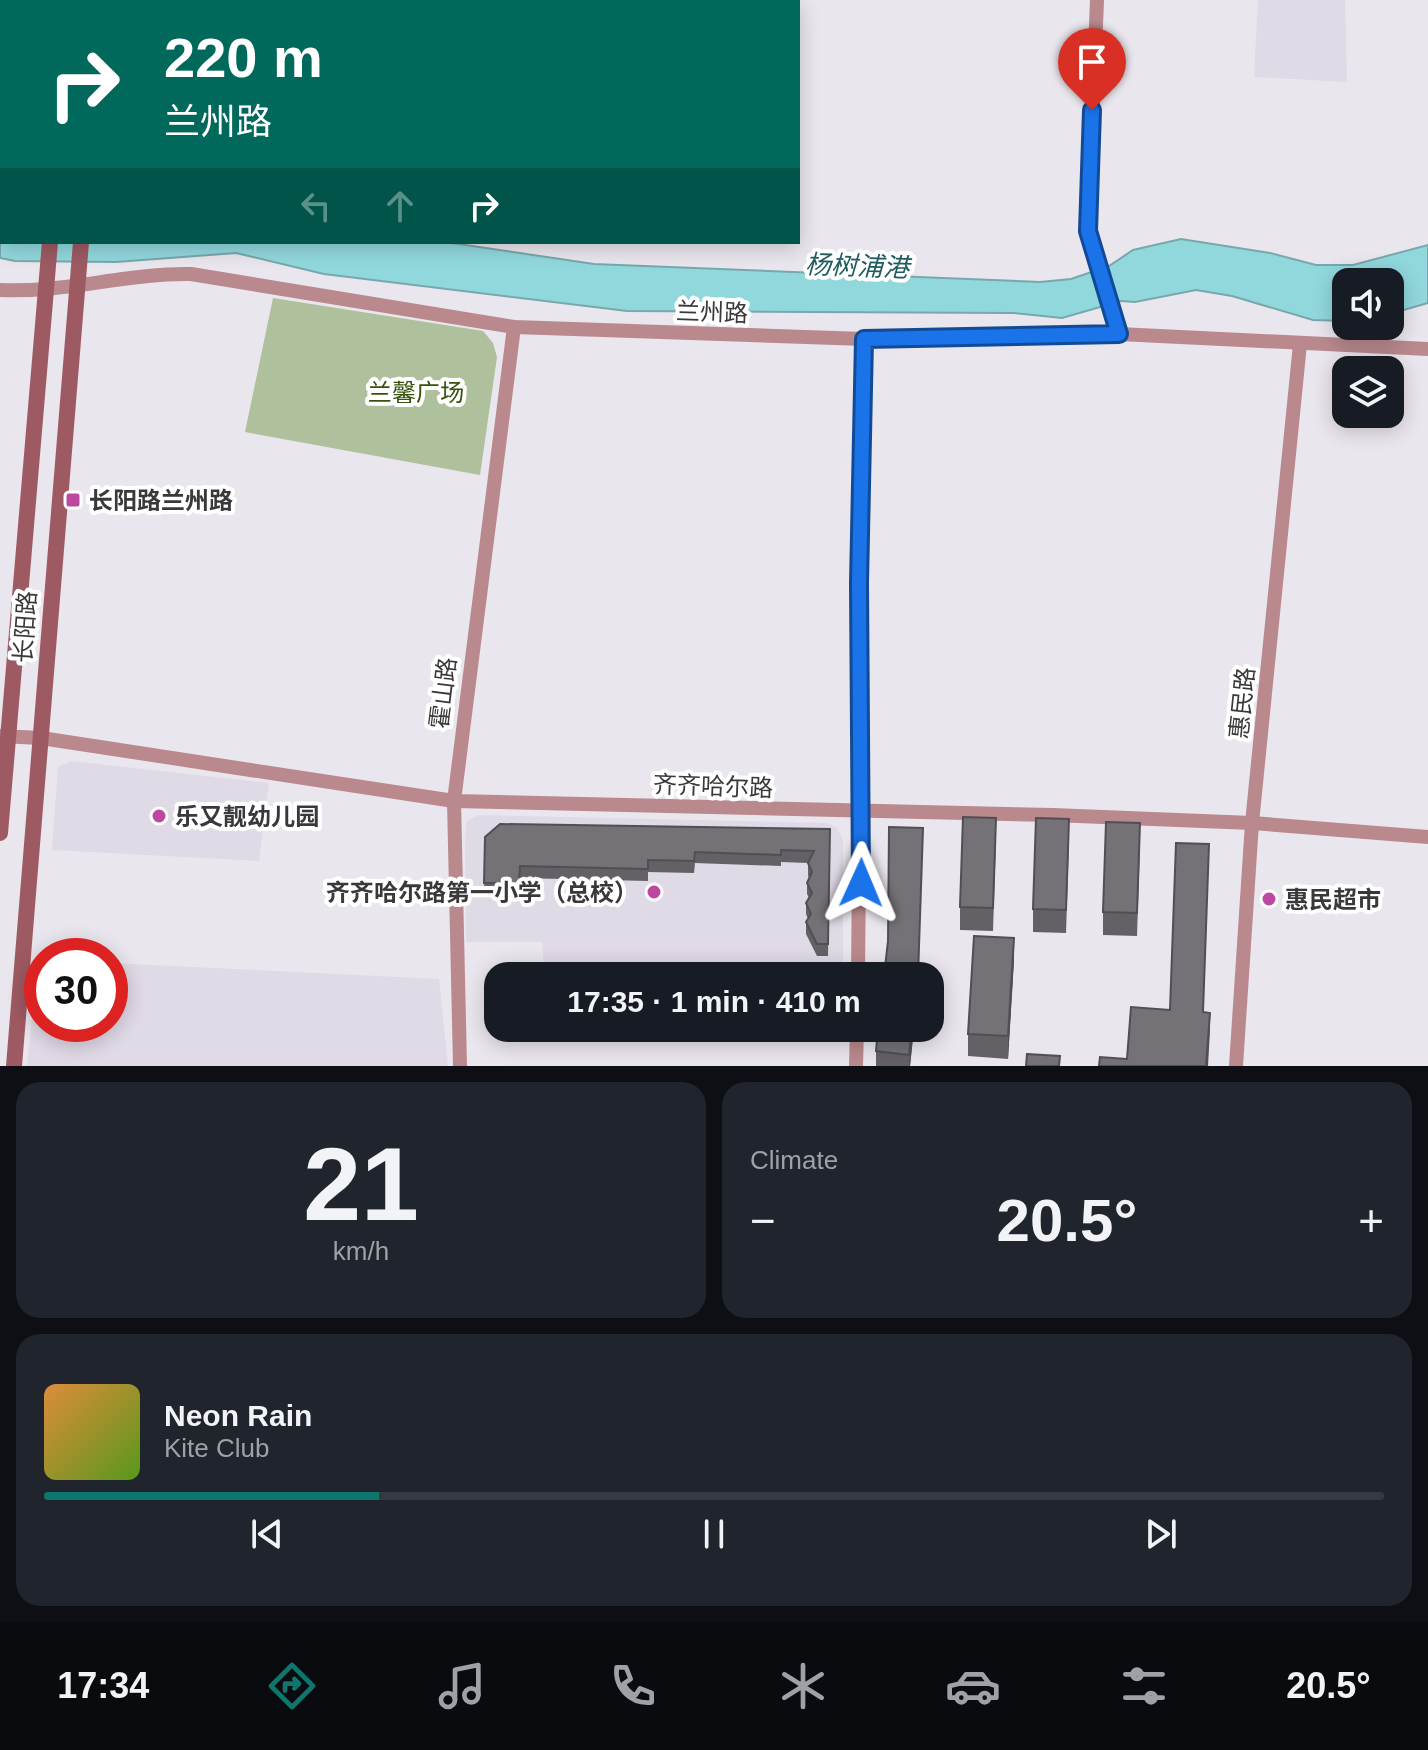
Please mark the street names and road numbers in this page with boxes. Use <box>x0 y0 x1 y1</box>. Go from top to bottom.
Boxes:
street label: 兰州路 <box>676 297 748 327</box>
street label: 长阳路 <box>9 590 41 664</box>
street label: 霍山路 <box>425 656 461 730</box>
street label: 惠民路 <box>1225 666 1259 740</box>
street label: 齐齐哈尔路 <box>653 770 773 802</box>

